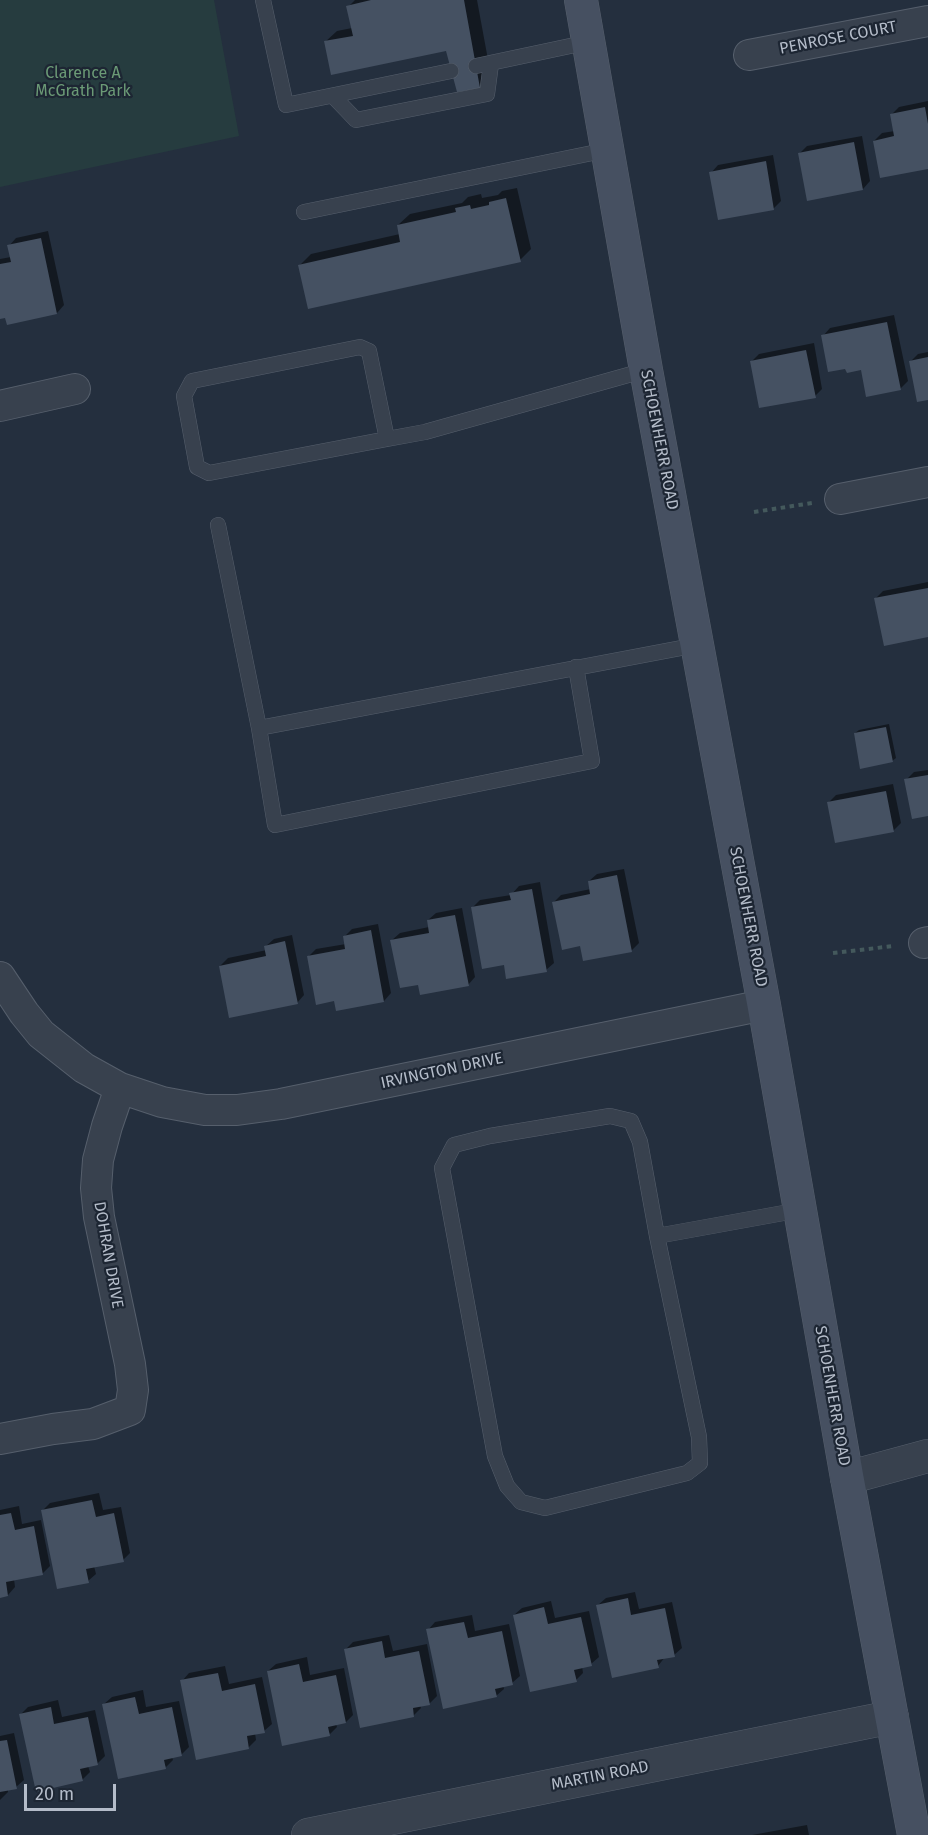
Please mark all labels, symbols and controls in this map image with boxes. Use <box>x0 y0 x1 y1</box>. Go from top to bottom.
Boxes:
street label: PENROSE COURT <box>778 17 898 59</box>
park label: Clarence A McGrath Park <box>35 64 131 102</box>
street label: SCHOENHERR ROAD <box>636 368 682 512</box>
street label: SCHOENHERR ROAD <box>725 845 771 989</box>
street label: IRVINGTON DRIVE <box>379 1049 505 1093</box>
street label: DOHRAN DRIVE <box>89 1200 127 1310</box>
street label: SCHOENHERR ROAD <box>810 1324 854 1468</box>
street label: MARTIN ROAD <box>550 1757 650 1795</box>
scale bar <box>27 1772 118 1810</box>
text: 20 m <box>35 1783 74 1805</box>

